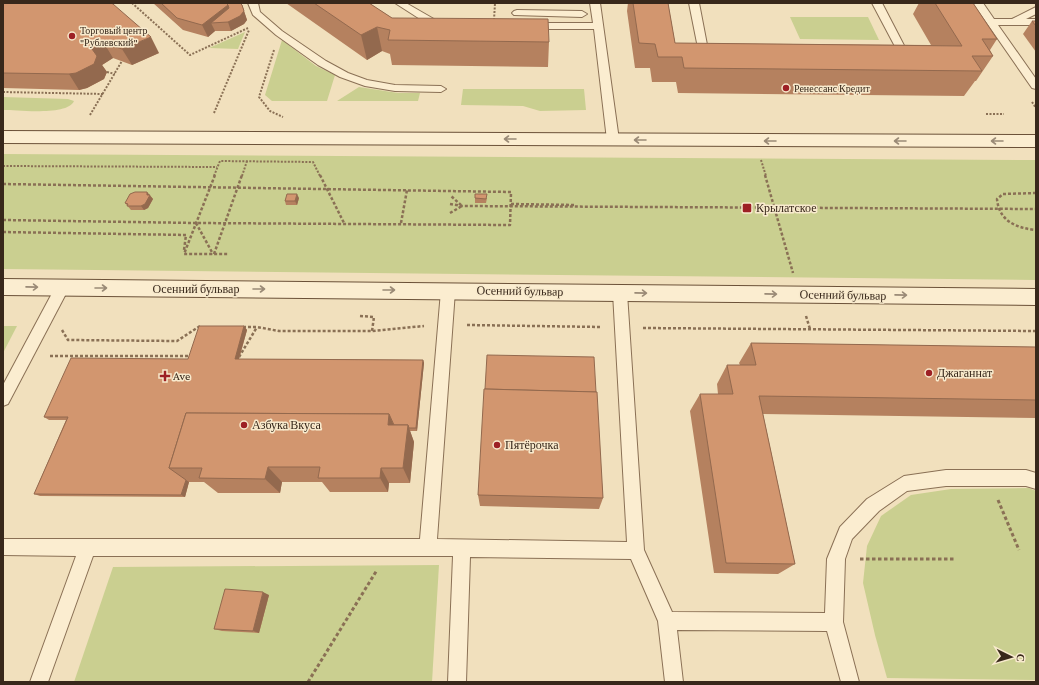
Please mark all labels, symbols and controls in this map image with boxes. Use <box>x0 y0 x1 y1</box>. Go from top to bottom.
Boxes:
place label: Торговый центр "Рублевский" <box>80 25 148 48</box>
marker: Торговый центр "Рублевский" <box>67 31 77 41</box>
marker: Ренессанс Кредит <box>781 83 791 93</box>
place label: Ренессанс Кредит <box>794 83 870 94</box>
one-way arrow <box>504 135 517 143</box>
one-way arrow <box>634 136 647 144</box>
one-way arrow <box>764 137 777 145</box>
one-way arrow <box>894 137 907 145</box>
one-way arrow <box>991 137 1004 145</box>
place label: Крылатское <box>756 201 816 215</box>
marker: Крылатское <box>741 202 753 214</box>
street label: Осенний бульвар <box>153 282 239 296</box>
one-way arrow <box>25 283 38 291</box>
street label: Осенний бульвар <box>476 283 564 299</box>
one-way arrow <box>94 284 107 292</box>
one-way arrow <box>252 285 265 293</box>
one-way arrow <box>382 286 395 294</box>
street label: Осенний бульвар <box>799 287 887 303</box>
one-way arrow <box>634 289 647 297</box>
one-way arrow <box>764 290 777 298</box>
one-way arrow <box>894 292 907 299</box>
place label: Джаганнат <box>937 366 993 380</box>
marker: Джаганнат <box>924 368 934 378</box>
place label: Ave <box>173 369 190 383</box>
marker: Ave <box>160 371 170 381</box>
place label: Азбука Вкуса <box>252 418 321 432</box>
marker: Азбука Вкуса <box>239 420 249 430</box>
place label: Пятёрочка <box>505 438 559 452</box>
marker: Пятёрочка <box>492 440 502 450</box>
north arrow <box>991 637 1031 677</box>
text: С <box>1015 653 1027 662</box>

